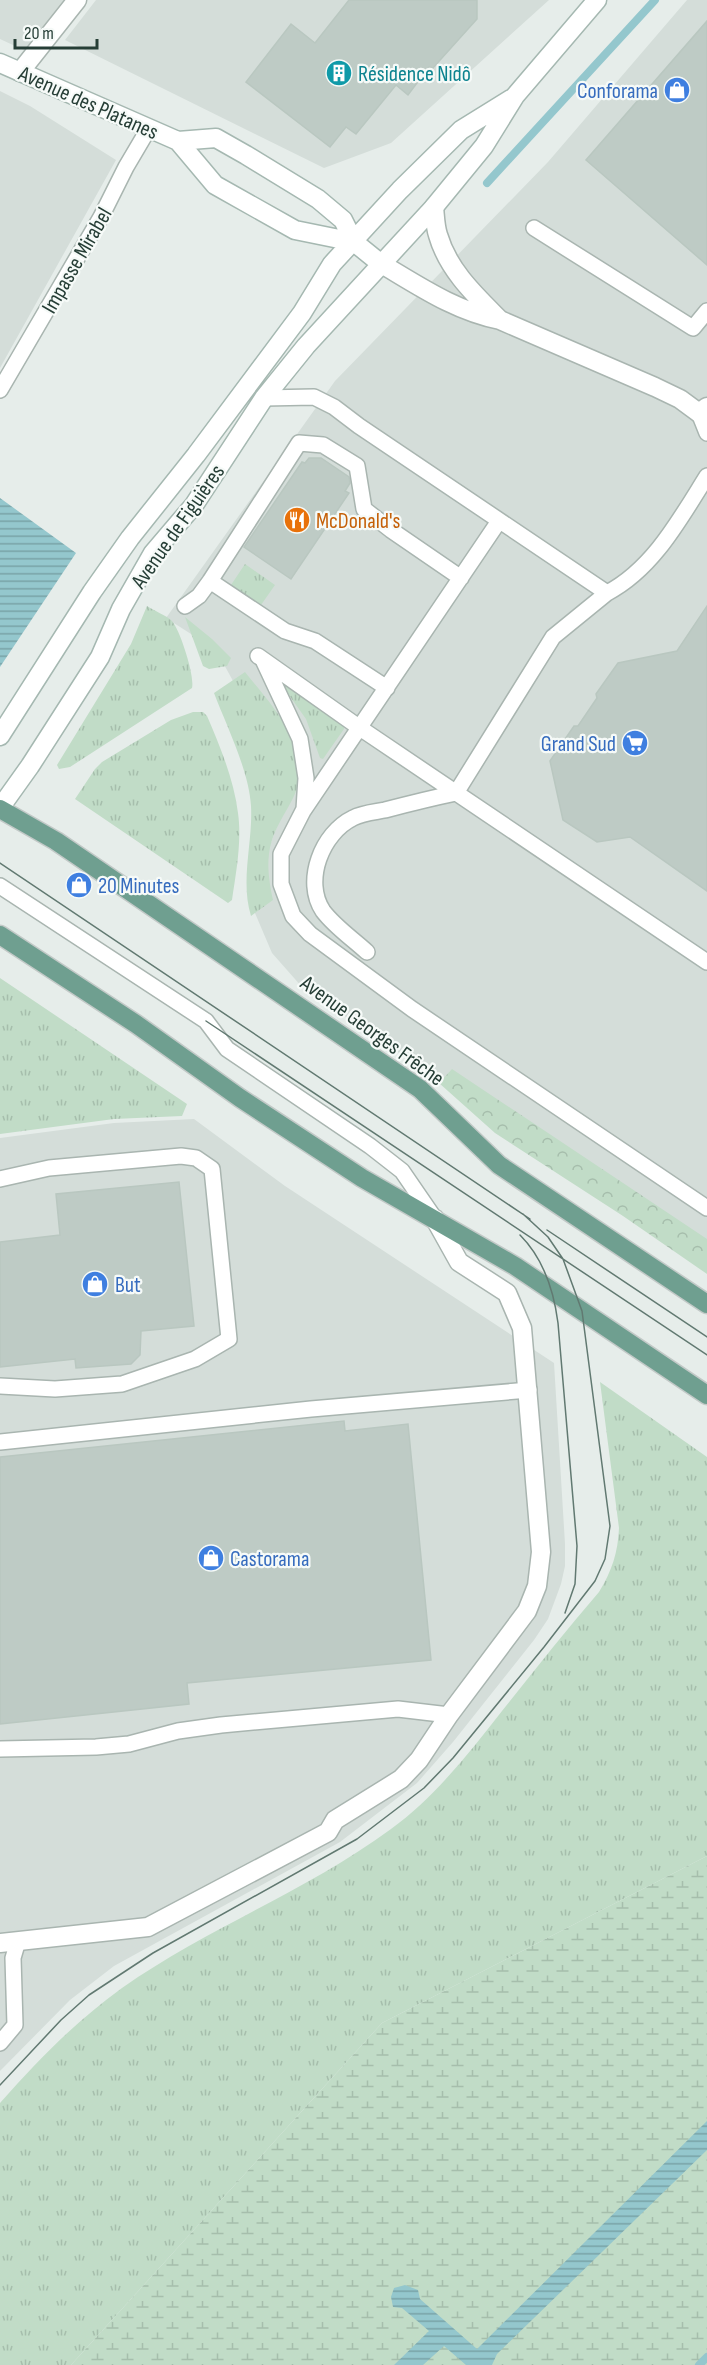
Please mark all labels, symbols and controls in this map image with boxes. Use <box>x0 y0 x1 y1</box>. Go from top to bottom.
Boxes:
scale bar <box>15 12 98 50</box>
text: 20 m <box>24 23 54 44</box>
building icon: Résidence Nidô <box>324 58 354 88</box>
street label: Avenue des Platanes <box>14 60 162 146</box>
place label: Résidence Nidô <box>358 61 471 88</box>
shop icon: Conforama <box>662 75 692 105</box>
place label: Conforama <box>577 78 658 105</box>
street label: Impasse Mirabel <box>36 203 118 318</box>
street label: Avenue de Figuières <box>125 460 231 595</box>
restaurant icon: McDonald's <box>282 505 312 535</box>
place label: McDonald's <box>316 508 400 535</box>
supermarket icon: Grand Sud <box>620 728 650 758</box>
place label: Grand Sud <box>541 731 616 758</box>
shop icon: 20 Minutes <box>64 870 94 900</box>
place label: 20 Minutes <box>98 873 180 900</box>
street label: Avenue Georges Frêche <box>294 969 449 1092</box>
shop icon: But <box>80 1269 110 1299</box>
place label: But <box>115 1272 141 1299</box>
shop icon: Castorama <box>196 1543 226 1573</box>
place label: Castorama <box>230 1546 309 1573</box>

